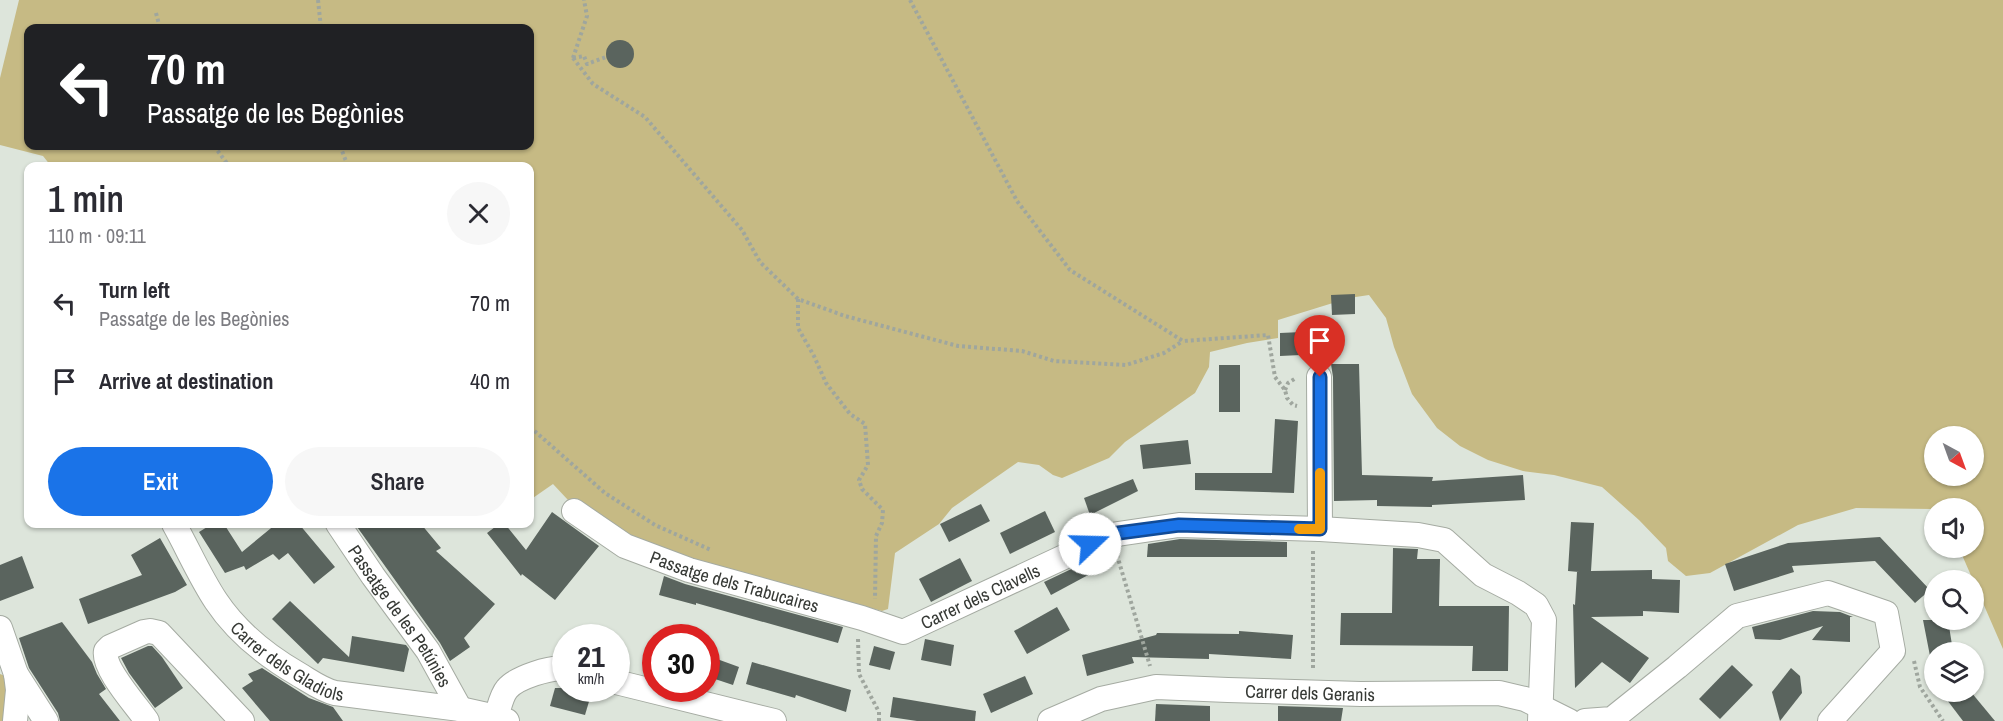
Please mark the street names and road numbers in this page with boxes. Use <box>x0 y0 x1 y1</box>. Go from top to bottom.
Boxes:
street label: Passatge de les Petúnies <box>343 540 458 691</box>
street label: Passatge dels Trabucaires <box>646 544 822 618</box>
street label: Carrer dels Clavells <box>916 558 1044 635</box>
street label: Carrer dels Gladiols <box>225 615 345 706</box>
street label: Carrer dels Geranis <box>1245 678 1375 707</box>

